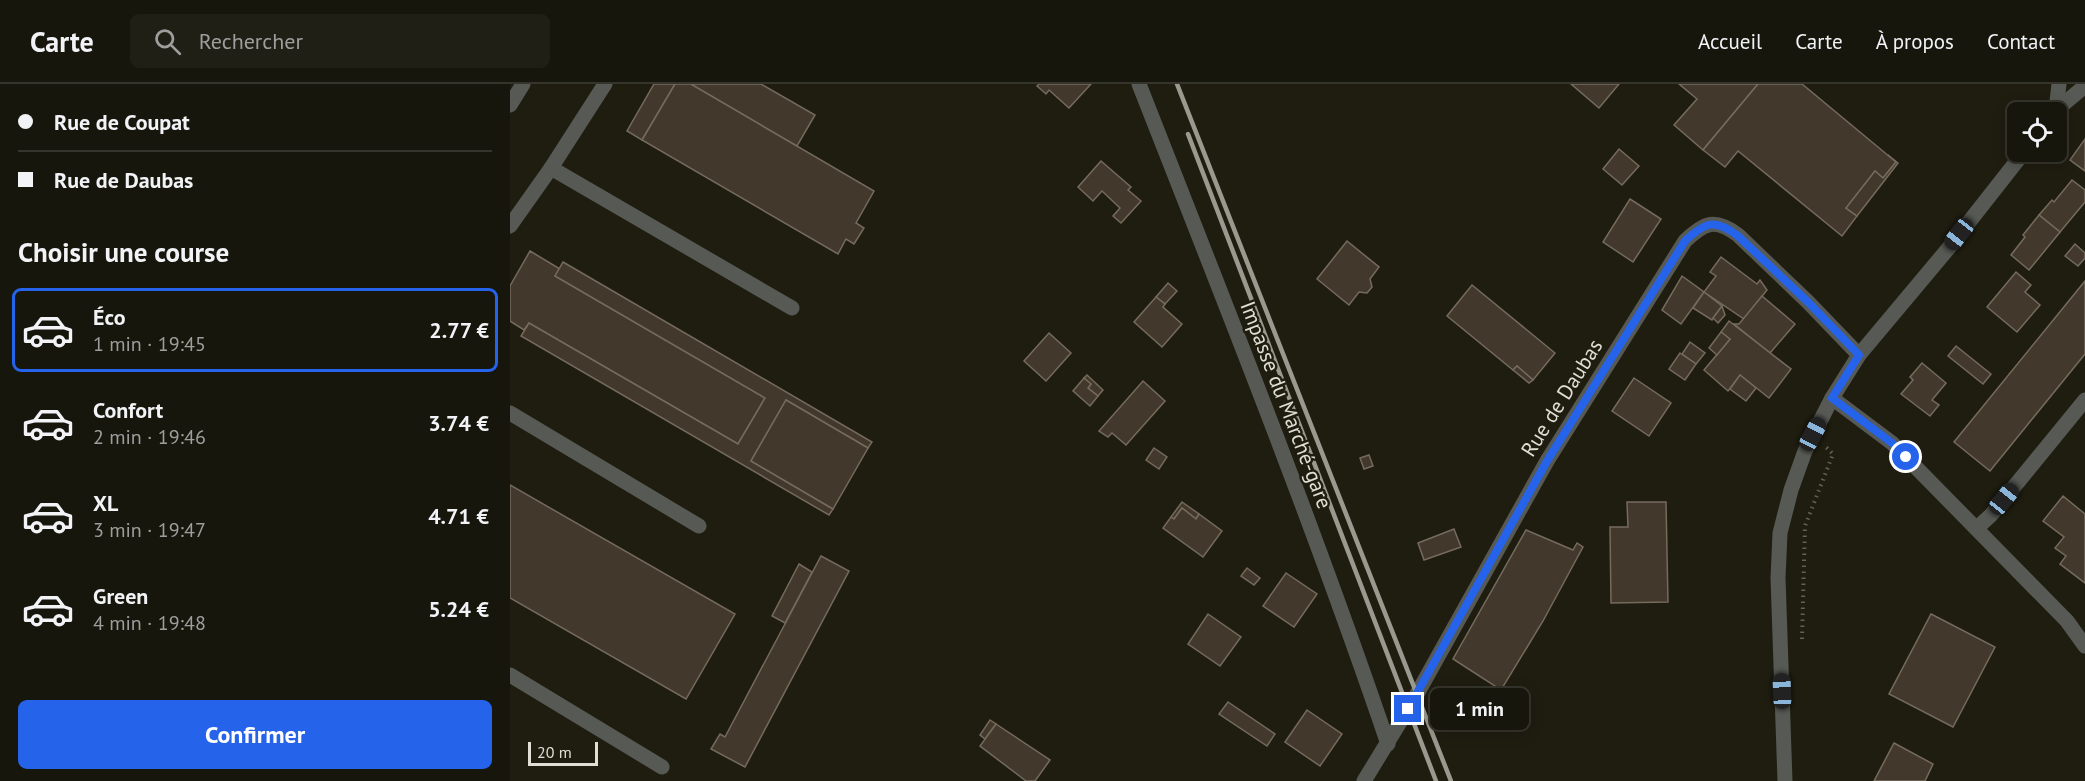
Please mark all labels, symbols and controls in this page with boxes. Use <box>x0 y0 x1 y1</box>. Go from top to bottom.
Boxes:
search box <box>130 14 550 68</box>
text: Carte <box>30 23 94 60</box>
icon: search <box>151 25 184 58</box>
text: Rechercher <box>199 27 303 55</box>
text: Accueil <box>1698 28 1762 55</box>
text: Carte <box>1795 28 1843 55</box>
text: À propos <box>1876 28 1954 55</box>
text: Contact <box>1987 28 2055 55</box>
map controls <box>2007 102 2067 162</box>
button: locate <box>2007 102 2067 162</box>
text: Rue de Coupat <box>54 108 190 136</box>
text: Rue de Daubas <box>54 166 193 194</box>
car <box>1941 214 1977 254</box>
text: Choisir une course <box>18 235 229 269</box>
street label: Impasse du Marché-gare <box>1234 297 1338 512</box>
icon: car <box>21 303 75 357</box>
text: Éco <box>93 303 125 331</box>
text: 2.77 € <box>429 316 489 344</box>
text: 1 min · 19:45 <box>93 331 206 357</box>
street label: Rue de Daubas <box>1515 334 1608 462</box>
icon: car <box>21 396 75 450</box>
text: Confort <box>93 396 163 424</box>
text: 3.74 € <box>428 409 489 437</box>
car <box>1797 414 1829 454</box>
text: 2 min · 19:46 <box>93 424 206 450</box>
route start <box>1892 443 1919 470</box>
car <box>1986 479 2022 519</box>
icon: car <box>21 489 75 543</box>
text: XL <box>93 489 118 517</box>
text: 4.71 € <box>428 502 489 530</box>
text: 3 min · 19:47 <box>93 517 206 543</box>
icon: car <box>21 582 75 636</box>
text: Green <box>93 582 148 610</box>
text: 5.24 € <box>428 595 489 623</box>
text: 4 min · 19:48 <box>93 610 206 636</box>
car <box>1772 673 1792 709</box>
callout: 1 min <box>1429 688 1528 730</box>
route end <box>1394 695 1421 722</box>
text: 1 min <box>1455 696 1504 722</box>
button: Confirmer <box>18 700 492 769</box>
scale bar <box>528 739 598 766</box>
text: 20 m <box>537 742 572 762</box>

